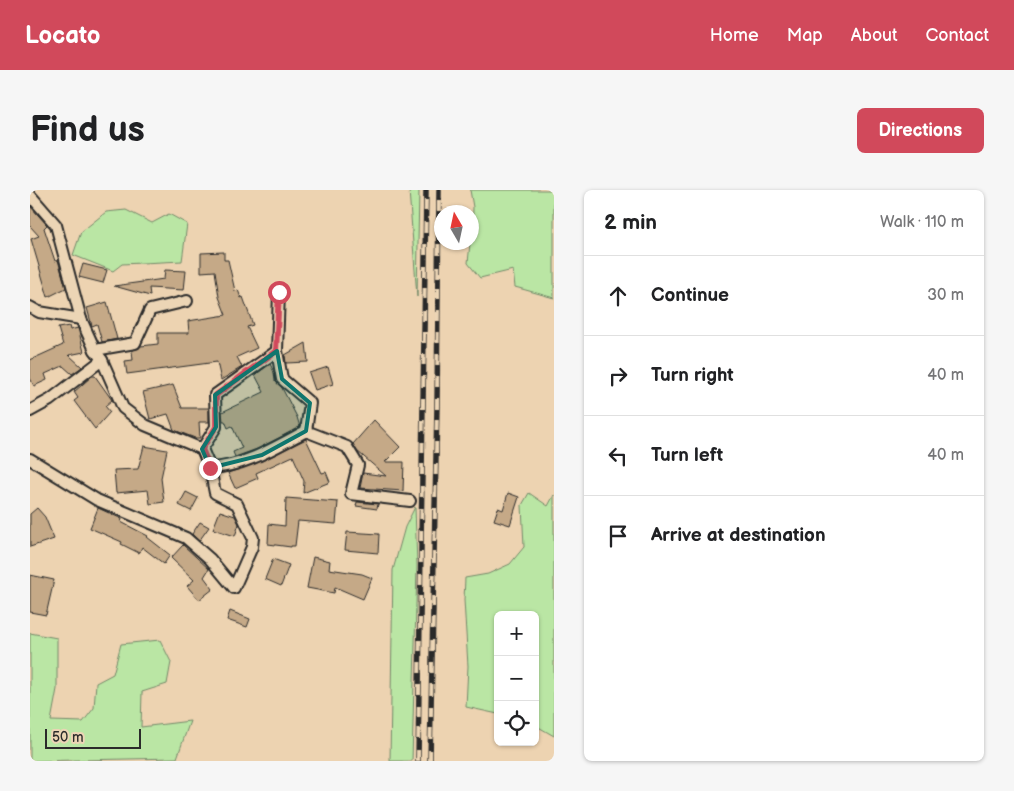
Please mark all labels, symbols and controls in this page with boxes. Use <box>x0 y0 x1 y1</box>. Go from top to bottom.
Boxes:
text: Locato <box>25 21 100 50</box>
text: Home <box>710 25 759 46</box>
text: Map <box>787 25 823 46</box>
text: About <box>851 25 898 46</box>
text: Contact <box>926 25 989 46</box>
button: Directions <box>857 108 984 153</box>
text: Find us <box>30 109 145 152</box>
north arrow <box>434 205 479 250</box>
text: 2 min <box>604 210 657 235</box>
text: Walk · 110 m <box>880 213 964 232</box>
route start <box>268 281 291 304</box>
icon: ahead <box>604 282 632 310</box>
text: Continue <box>651 284 729 307</box>
text: 30 m <box>927 286 964 305</box>
icon: right <box>604 362 632 390</box>
text: Turn right <box>651 364 734 387</box>
text: 40 m <box>927 366 964 385</box>
icon: left <box>604 442 632 470</box>
text: Turn left <box>651 444 723 467</box>
text: 40 m <box>927 446 964 465</box>
route end <box>199 457 222 480</box>
icon: arrive <box>604 522 632 550</box>
text: Arrive at destination <box>651 524 826 547</box>
map controls <box>494 611 539 746</box>
button: + <box>494 611 539 656</box>
button: − <box>494 656 539 701</box>
button: locate <box>494 701 539 746</box>
scale bar <box>45 726 141 749</box>
text: 50 m <box>52 729 84 746</box>

